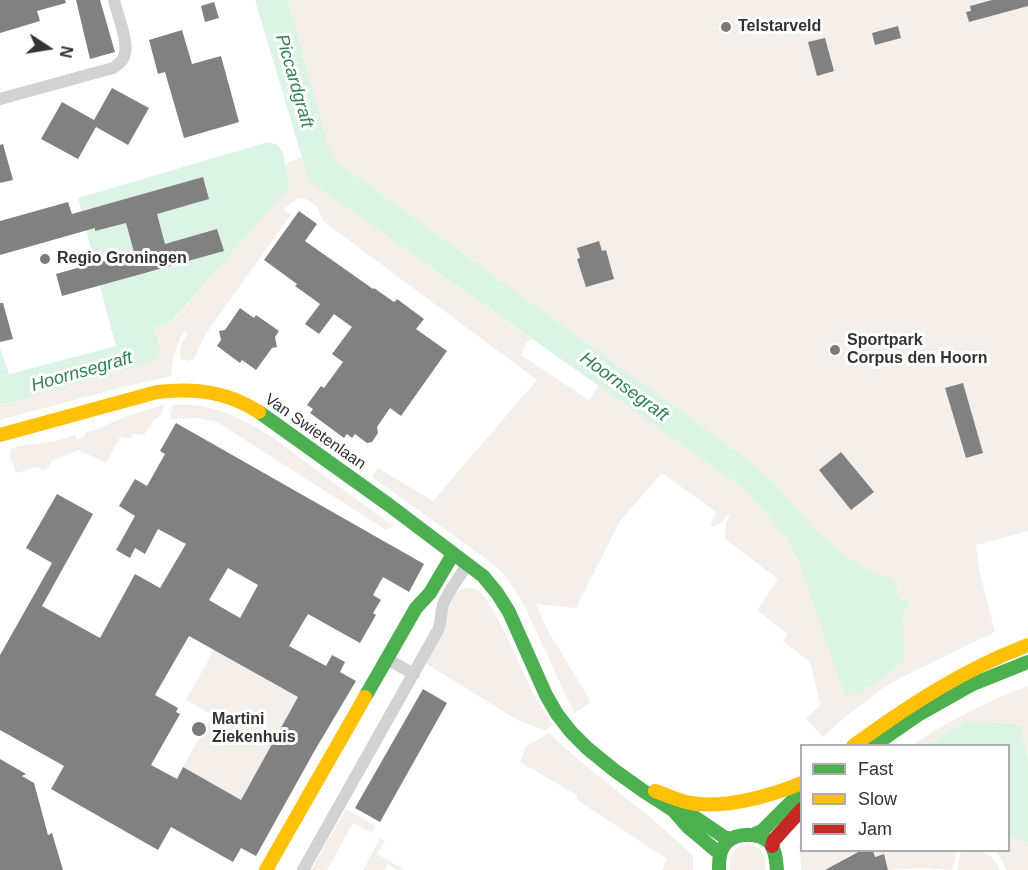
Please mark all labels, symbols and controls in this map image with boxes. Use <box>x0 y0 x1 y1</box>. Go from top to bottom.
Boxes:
place label: Telstarveld <box>738 17 821 37</box>
north arrow <box>18 18 78 78</box>
marker: Telstarveld <box>719 20 733 34</box>
water label: Piccardgraft <box>270 32 318 130</box>
text: N <box>57 44 76 59</box>
place label: Regio Groningen <box>57 249 187 269</box>
marker: Regio Groningen <box>38 252 52 266</box>
place label: Sportpark Corpus den Hoorn <box>847 331 987 369</box>
marker: Sportpark Corpus den Hoorn <box>828 343 842 357</box>
water label: Hoornsegraft <box>29 347 135 397</box>
water label: Hoornsegraft <box>576 348 672 426</box>
street label: Van Swietenlaan <box>261 390 369 474</box>
place label: Martini Ziekenhuis <box>212 710 296 748</box>
marker: Martini Ziekenhuis <box>190 720 208 738</box>
legend <box>800 744 1010 852</box>
text: Fast <box>858 759 893 779</box>
text: Slow <box>858 789 897 809</box>
text: Jam <box>858 819 892 839</box>

